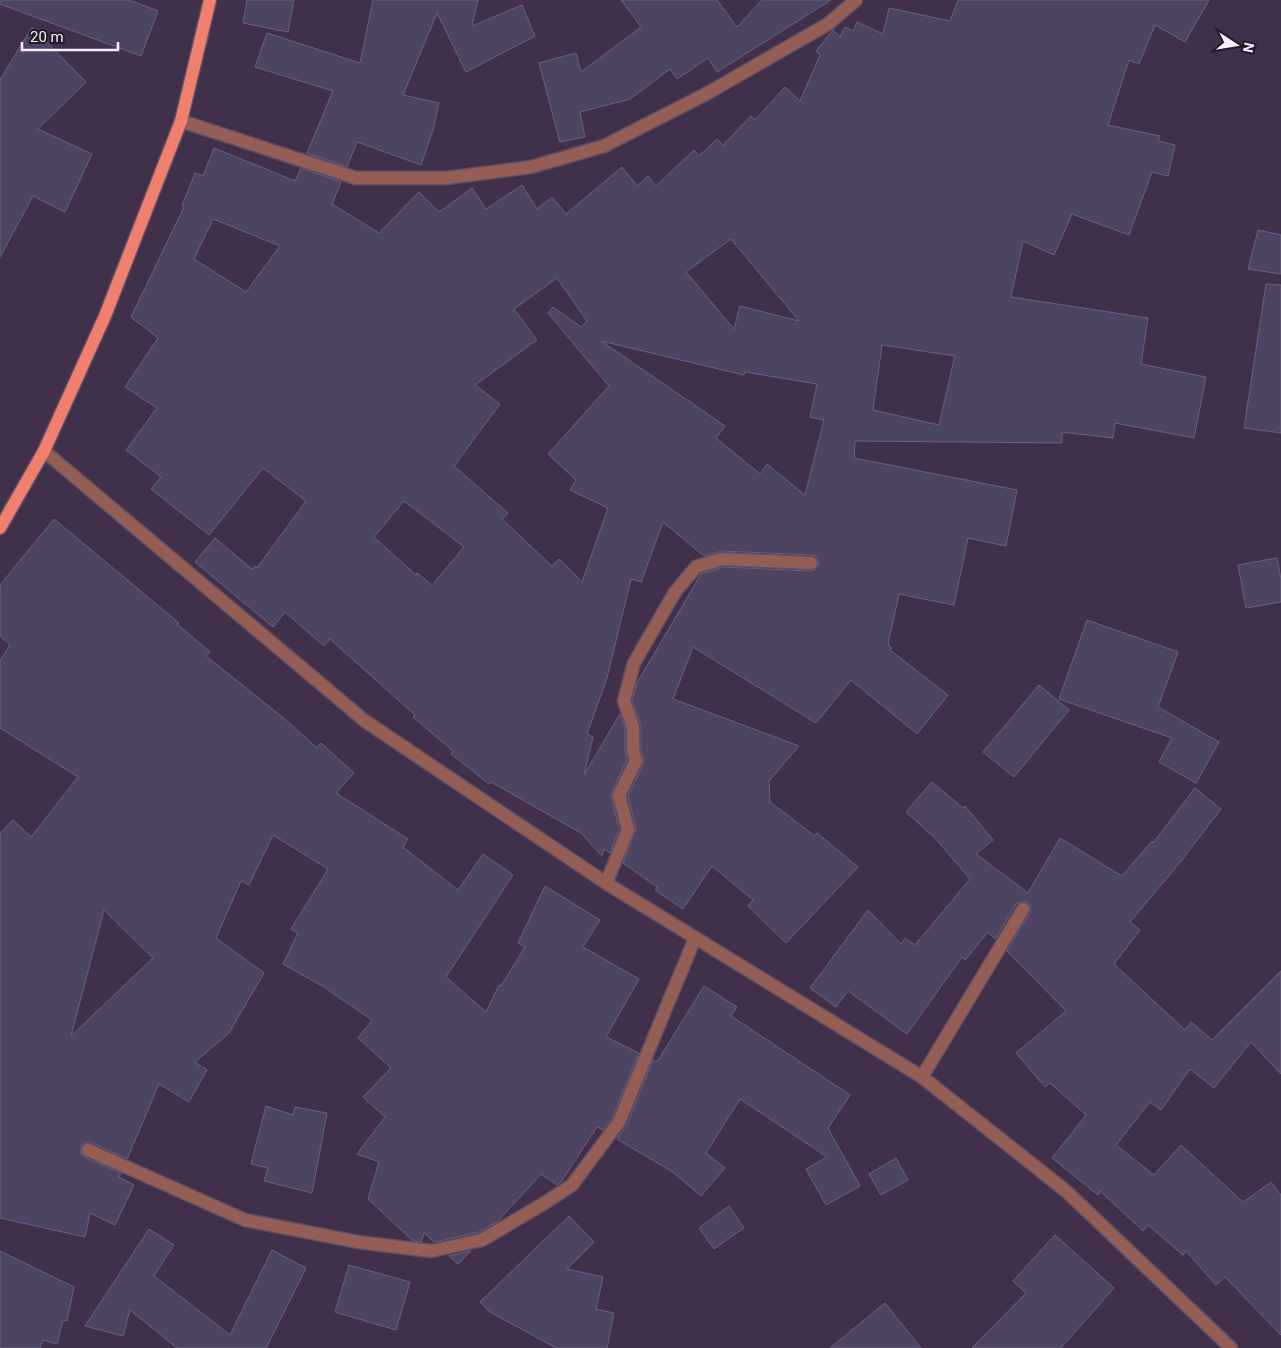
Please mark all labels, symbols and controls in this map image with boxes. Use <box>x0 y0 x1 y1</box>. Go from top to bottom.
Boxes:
scale bar <box>22 20 119 52</box>
north arrow <box>1211 20 1261 70</box>
text: 20 m <box>30 28 64 46</box>
text: N <box>1240 41 1258 54</box>

